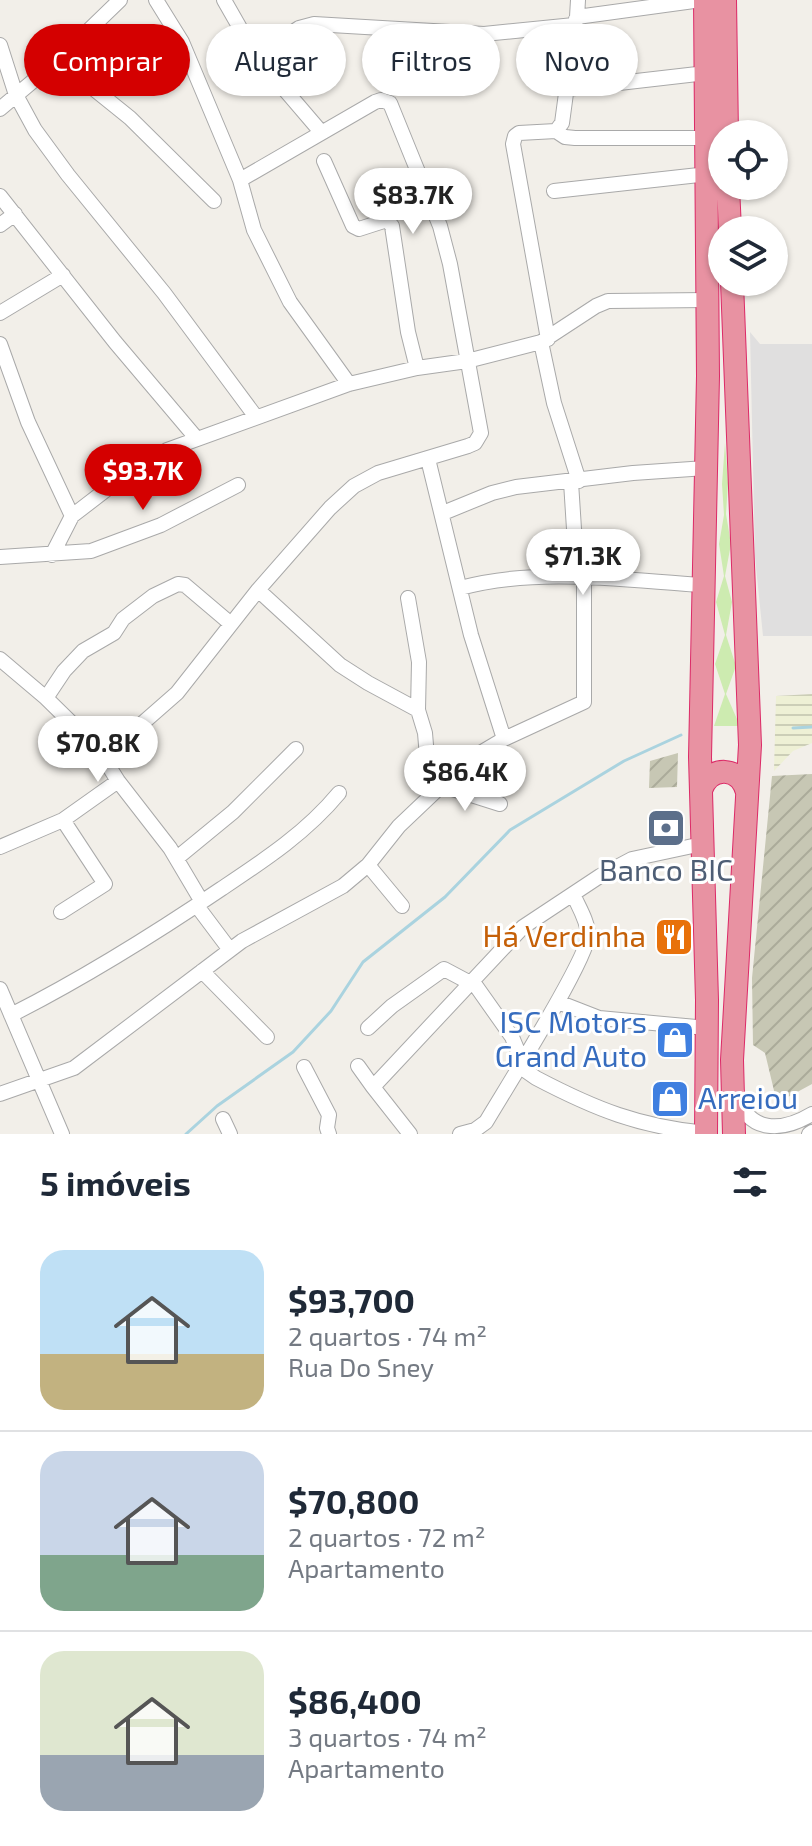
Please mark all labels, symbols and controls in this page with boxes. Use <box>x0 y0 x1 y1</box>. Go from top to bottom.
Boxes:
chip: Comprar <box>24 24 190 96</box>
chip: Alugar <box>206 24 346 96</box>
chip: Filtros <box>362 24 500 96</box>
chip: Novo <box>516 24 638 96</box>
map controls <box>708 120 788 296</box>
button: locate <box>708 120 788 200</box>
pin: $83.7K <box>348 168 478 236</box>
text: $83.7K <box>372 178 454 209</box>
button: layers <box>708 216 788 296</box>
pin: $93.7K <box>78 444 208 512</box>
text: $93.7K <box>103 454 183 485</box>
pin: $71.3K <box>518 529 648 597</box>
text: $71.3K <box>544 539 622 570</box>
pin: $70.8K <box>33 716 163 784</box>
text: $70.8K <box>56 726 140 757</box>
pin: $86.4K <box>400 745 530 813</box>
text: $86.4K <box>422 755 508 786</box>
bank icon: Banco BIC <box>645 807 687 849</box>
place label: Banco BIC <box>599 851 733 887</box>
restaurant icon: Há Verdinha <box>653 916 695 958</box>
place label: Há Verdinha <box>483 917 646 953</box>
place label: ISC Motors Grand Auto <box>495 1003 647 1073</box>
shop icon: ISC Motors Grand Auto <box>654 1019 696 1061</box>
shop icon: Arreiou <box>649 1078 691 1120</box>
place label: Arreiou <box>698 1079 798 1115</box>
icon: filters <box>728 1160 772 1204</box>
text: 5 imóveis <box>40 1162 191 1203</box>
text: $93,700 <box>288 1279 415 1320</box>
icon: home <box>104 1282 200 1378</box>
text: 2 quartos · 74 m² <box>288 1320 487 1351</box>
text: Rua Do Sney <box>288 1351 434 1382</box>
text: $70,800 <box>288 1480 419 1521</box>
icon: home <box>104 1483 200 1579</box>
text: 2 quartos · 72 m² <box>288 1521 486 1552</box>
text: Apartamento <box>288 1552 445 1583</box>
text: $86,400 <box>288 1680 422 1721</box>
icon: home <box>104 1683 200 1779</box>
text: 3 quartos · 74 m² <box>288 1721 487 1752</box>
text: Apartamento <box>288 1752 445 1783</box>

